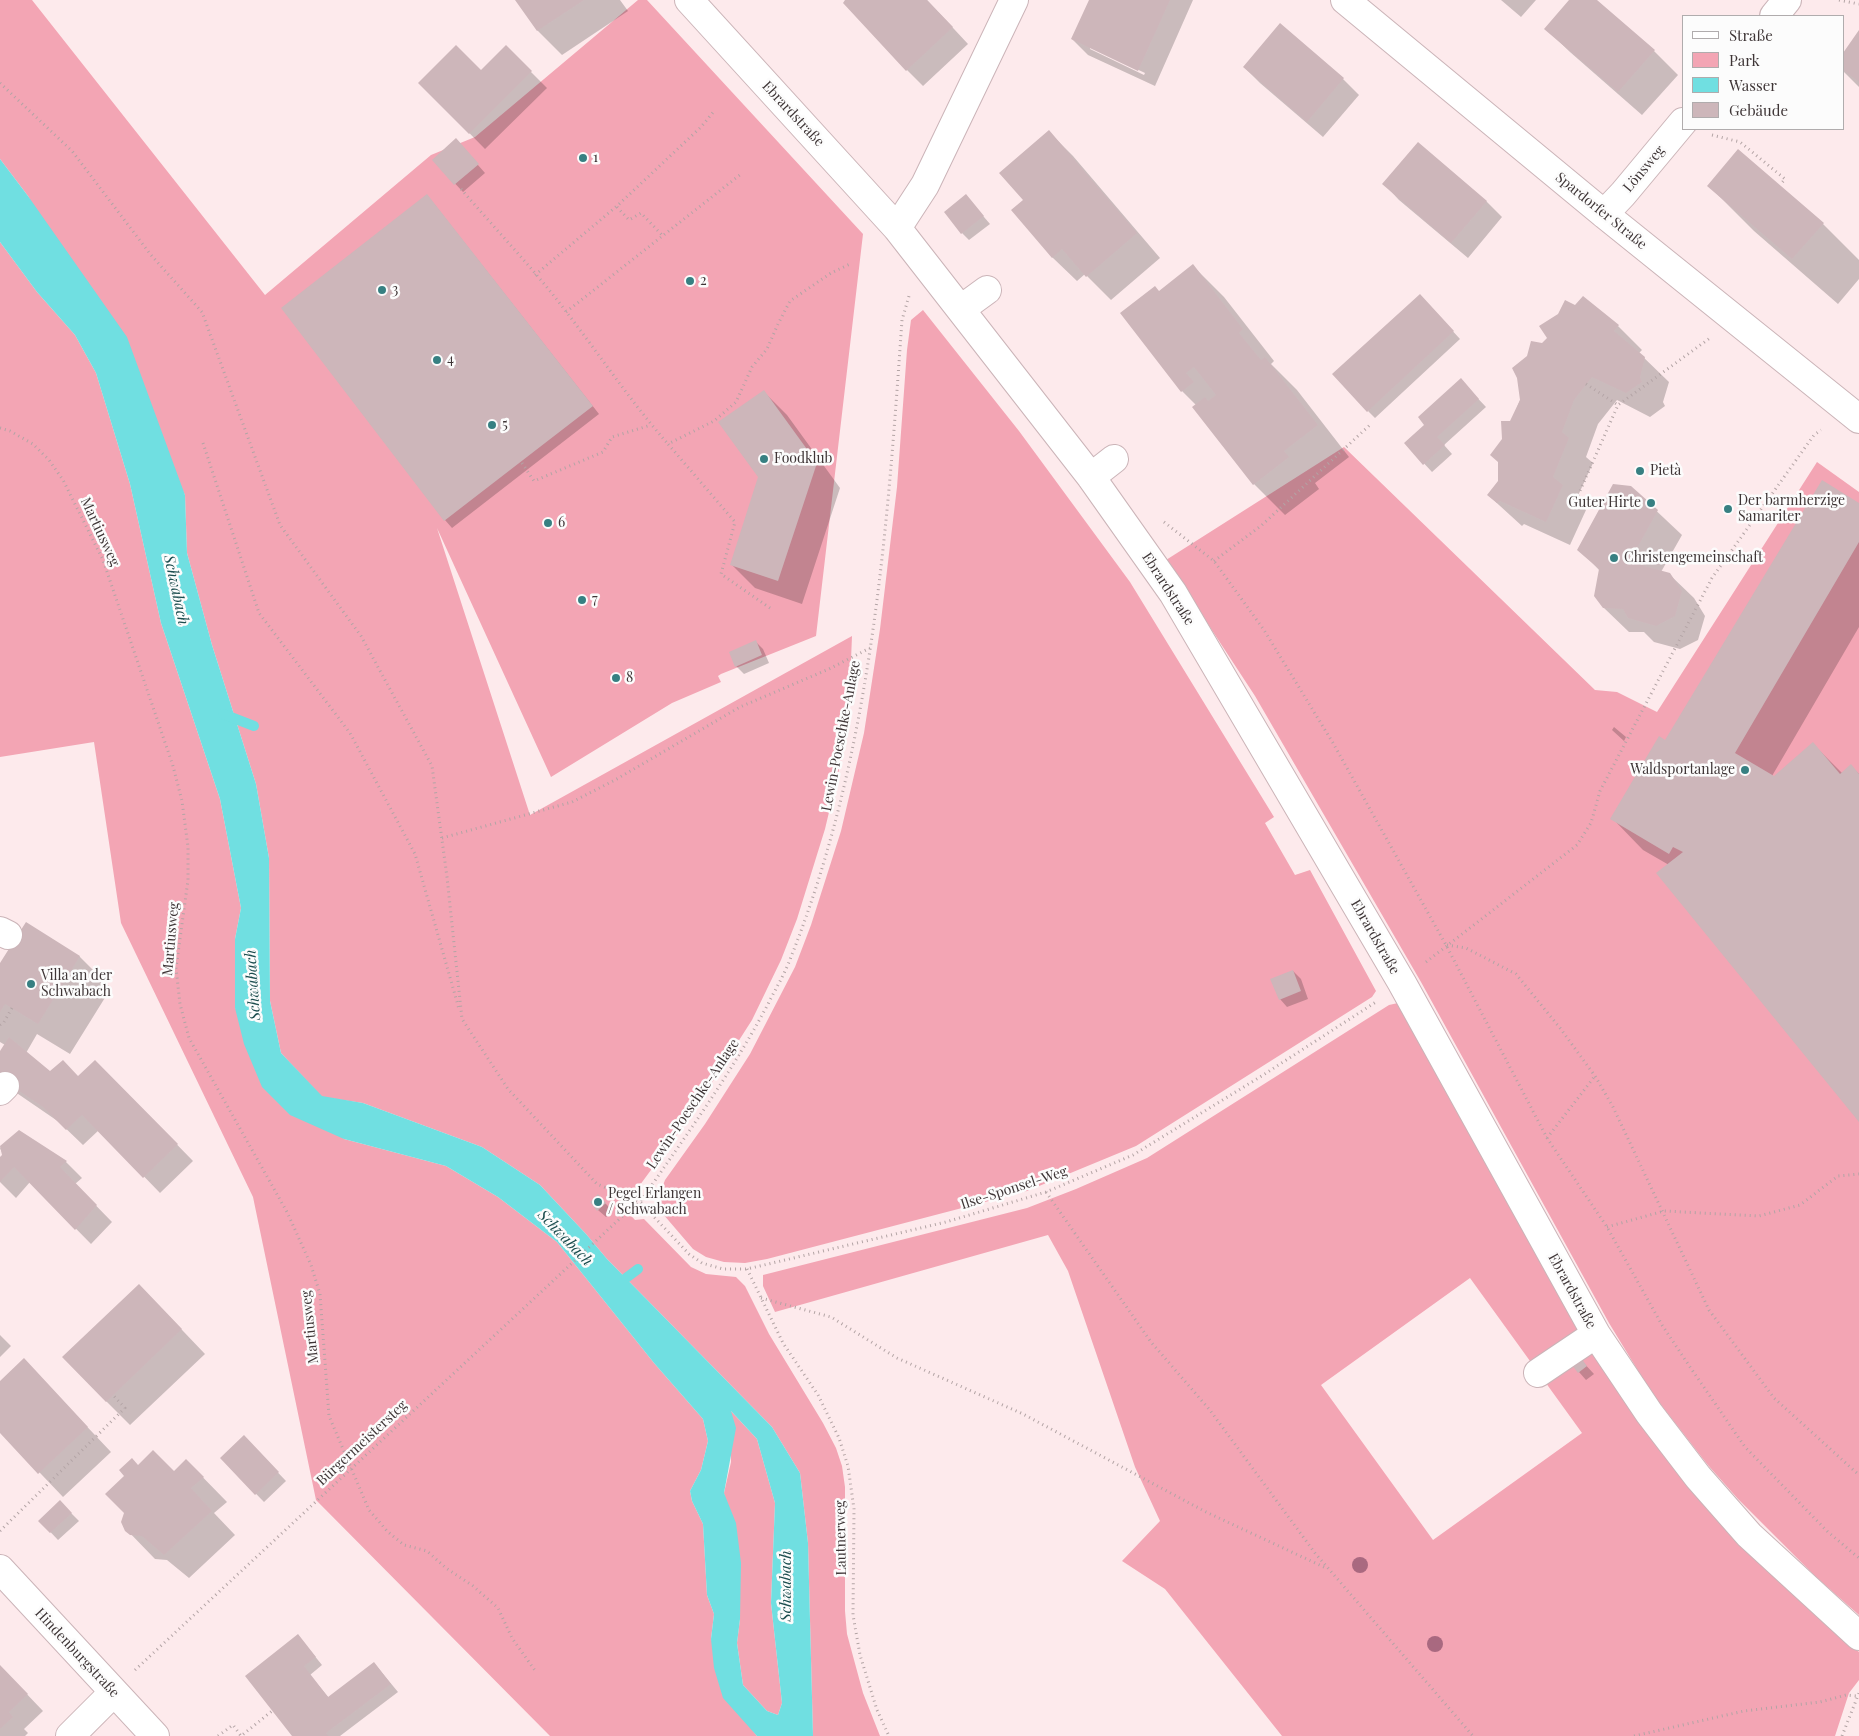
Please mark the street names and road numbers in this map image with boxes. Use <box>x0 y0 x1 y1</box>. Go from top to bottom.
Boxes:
street label: Ebrardstraße <box>758 78 828 150</box>
street label: Lönsweg <box>1620 142 1668 196</box>
street label: Spardorfer Straße <box>1552 169 1650 253</box>
street label: Martiusweg <box>77 495 123 569</box>
street label: Ebrardstraße <box>1138 549 1198 629</box>
street label: Lewin-Poeschke-Anlage <box>818 659 864 813</box>
street label: Ebrardstraße <box>1347 897 1403 977</box>
street label: Martiusweg <box>159 901 183 977</box>
street label: Lewin-Poeschke-Anlage <box>643 1036 743 1172</box>
street label: Ilse-Sponsel-Weg <box>958 1163 1070 1213</box>
street label: Ebrardstraße <box>1544 1250 1600 1332</box>
street label: Martiusweg <box>298 1289 322 1365</box>
street label: Bürgermeistersteg <box>313 1397 411 1489</box>
street label: Lautnerweg <box>832 1500 850 1576</box>
street label: Hindenburgstraße <box>31 1605 123 1701</box>

